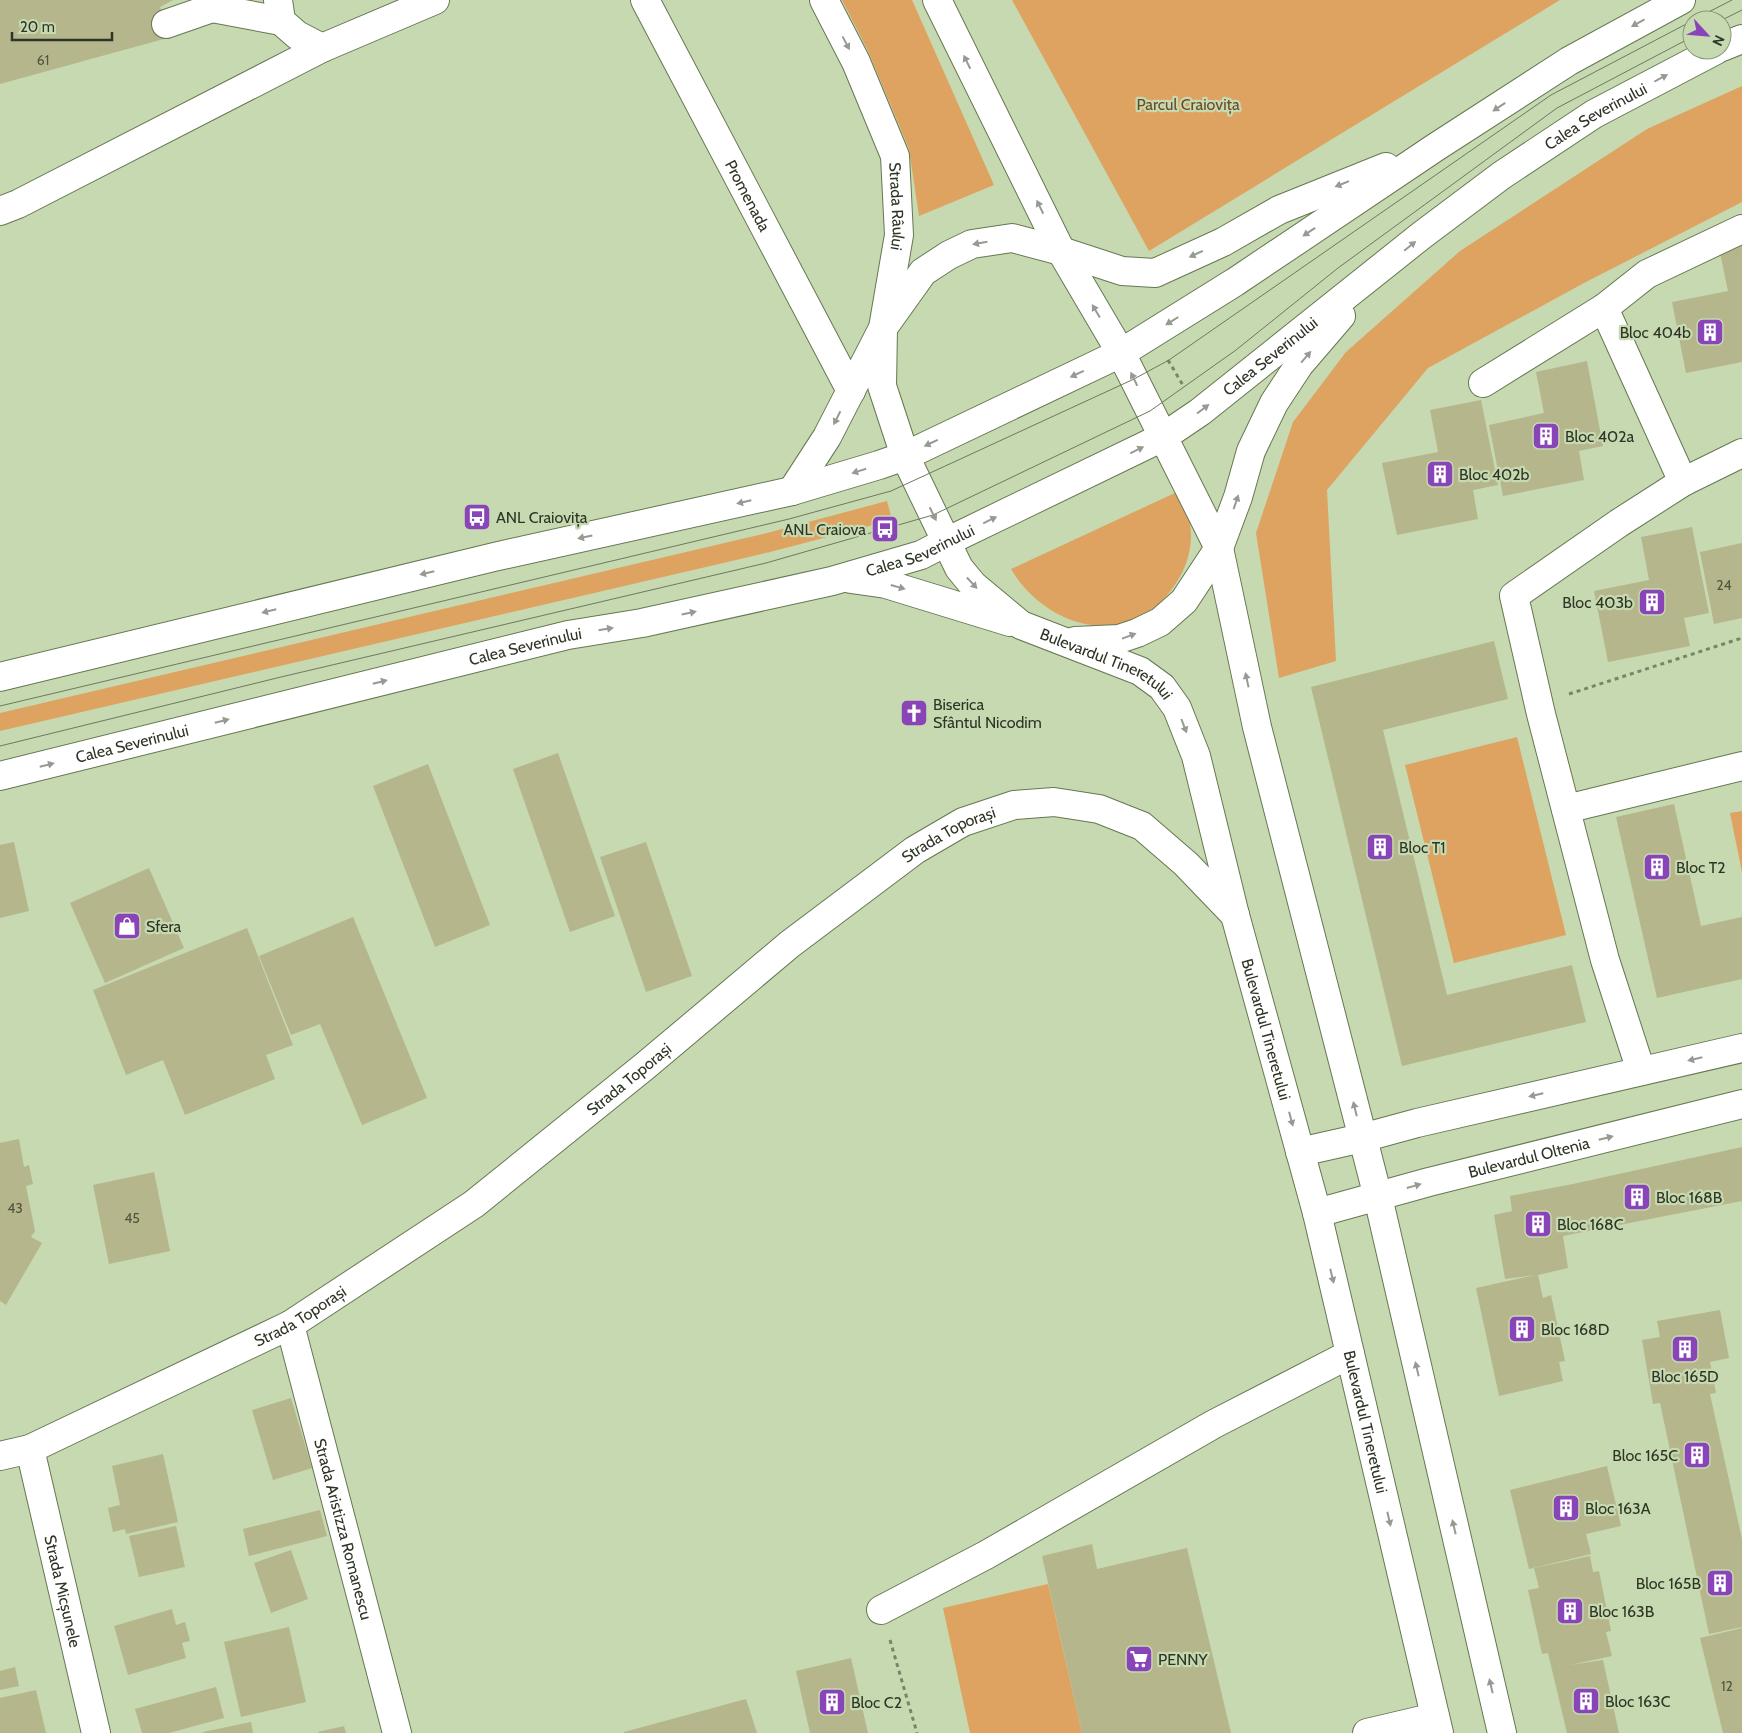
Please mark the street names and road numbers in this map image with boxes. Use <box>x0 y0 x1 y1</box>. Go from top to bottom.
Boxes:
street label: Calea Severinului <box>1541 79 1650 154</box>
street label: Promenada <box>721 157 774 235</box>
street label: Strada Râului <box>885 162 908 252</box>
street label: Calea Severinului <box>1219 313 1321 400</box>
street label: Calea Severinului <box>863 521 977 581</box>
street label: Calea Severinului <box>467 624 583 669</box>
street label: Bulevardul Tineretului <box>1037 624 1177 703</box>
street label: Calea Severinului <box>74 721 190 767</box>
street label: Strada Toporași <box>898 803 998 867</box>
street label: Bulevardul Tineretului <box>1237 956 1295 1102</box>
street label: Strada Toporași <box>583 1039 675 1119</box>
street label: Bulevardul Oltenia <box>1466 1133 1592 1182</box>
street label: Strada Toporași <box>251 1282 350 1351</box>
street label: Bulevardul Tineretului <box>1340 1349 1391 1495</box>
street label: Strada Aristizza Romanescu <box>310 1436 376 1622</box>
street label: Strada Micșunele <box>40 1533 85 1649</box>

